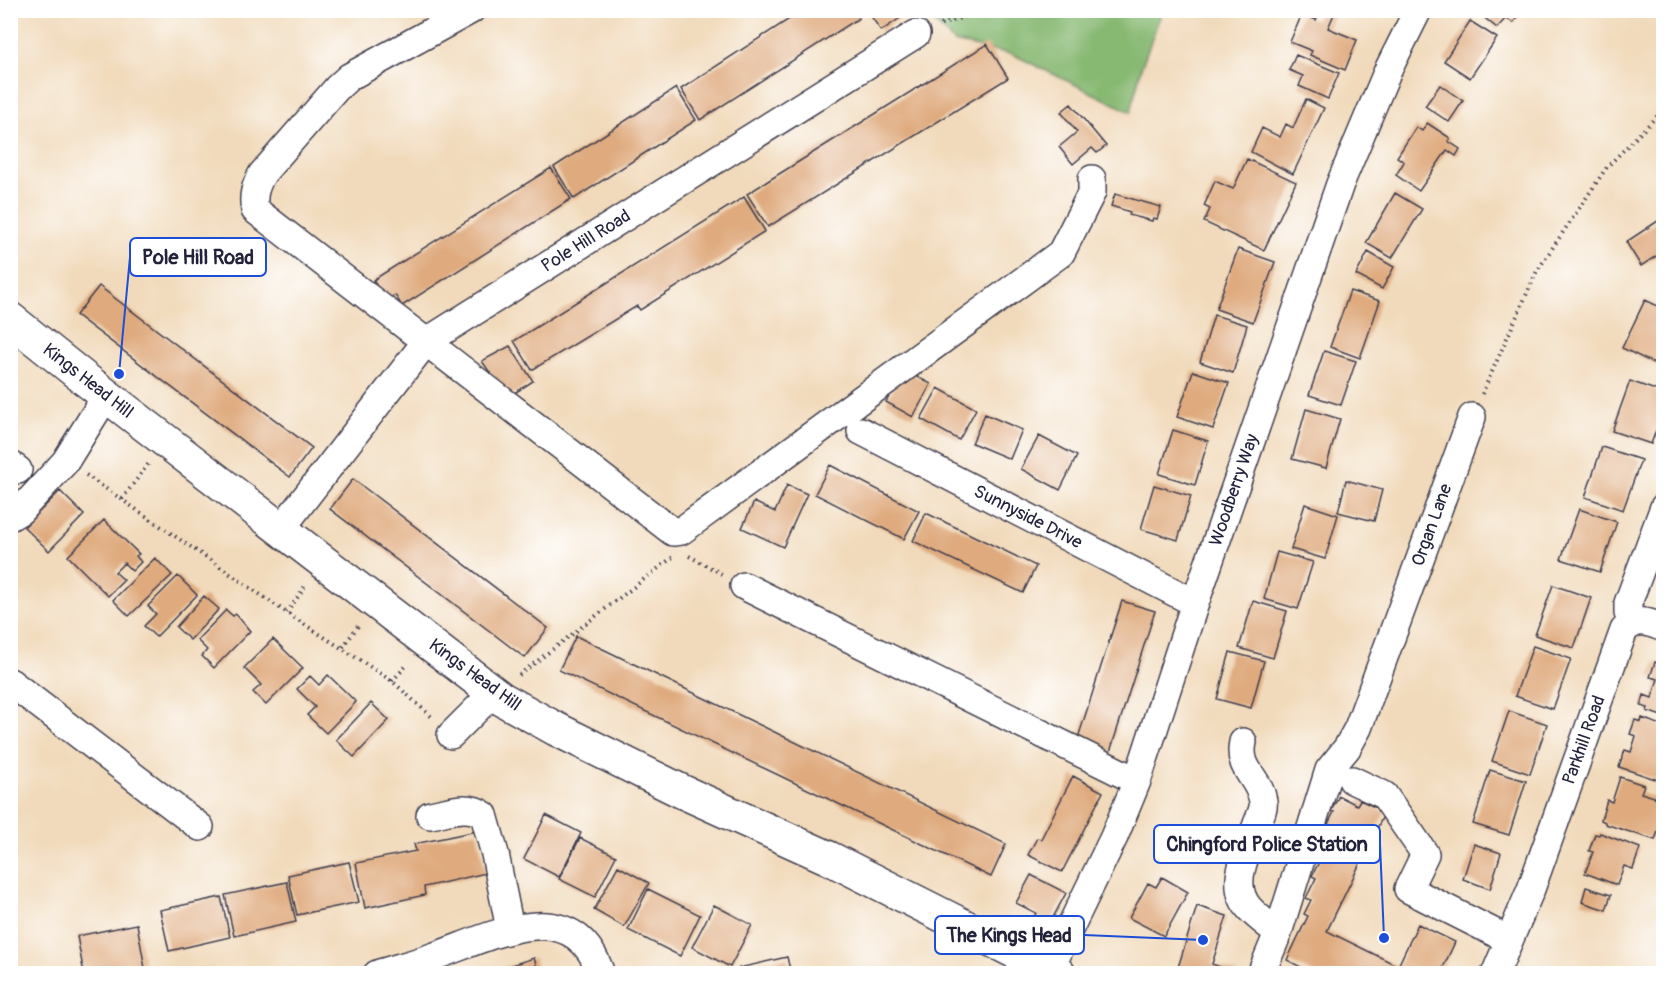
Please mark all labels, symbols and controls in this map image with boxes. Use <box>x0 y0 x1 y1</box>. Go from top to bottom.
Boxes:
street label: Pole Hill Road <box>537 204 635 278</box>
callout: Pole Hill Road <box>130 238 266 276</box>
text: Pole Hill Road <box>142 245 254 270</box>
street label: Kings Head Hill <box>38 338 138 424</box>
street label: Woodberry Way <box>1204 431 1264 549</box>
street label: Sunnyside Drive <box>970 480 1086 554</box>
street label: Organ Lane <box>1407 481 1458 569</box>
street label: Kings Head Hill <box>424 634 526 716</box>
street label: Parkhill Road <box>1557 692 1611 788</box>
callout: Chingford Police Station <box>1154 825 1380 863</box>
text: Chingford Police Station <box>1166 832 1368 857</box>
callout: The Kings Head <box>935 916 1084 954</box>
text: The Kings Head <box>945 923 1072 948</box>

